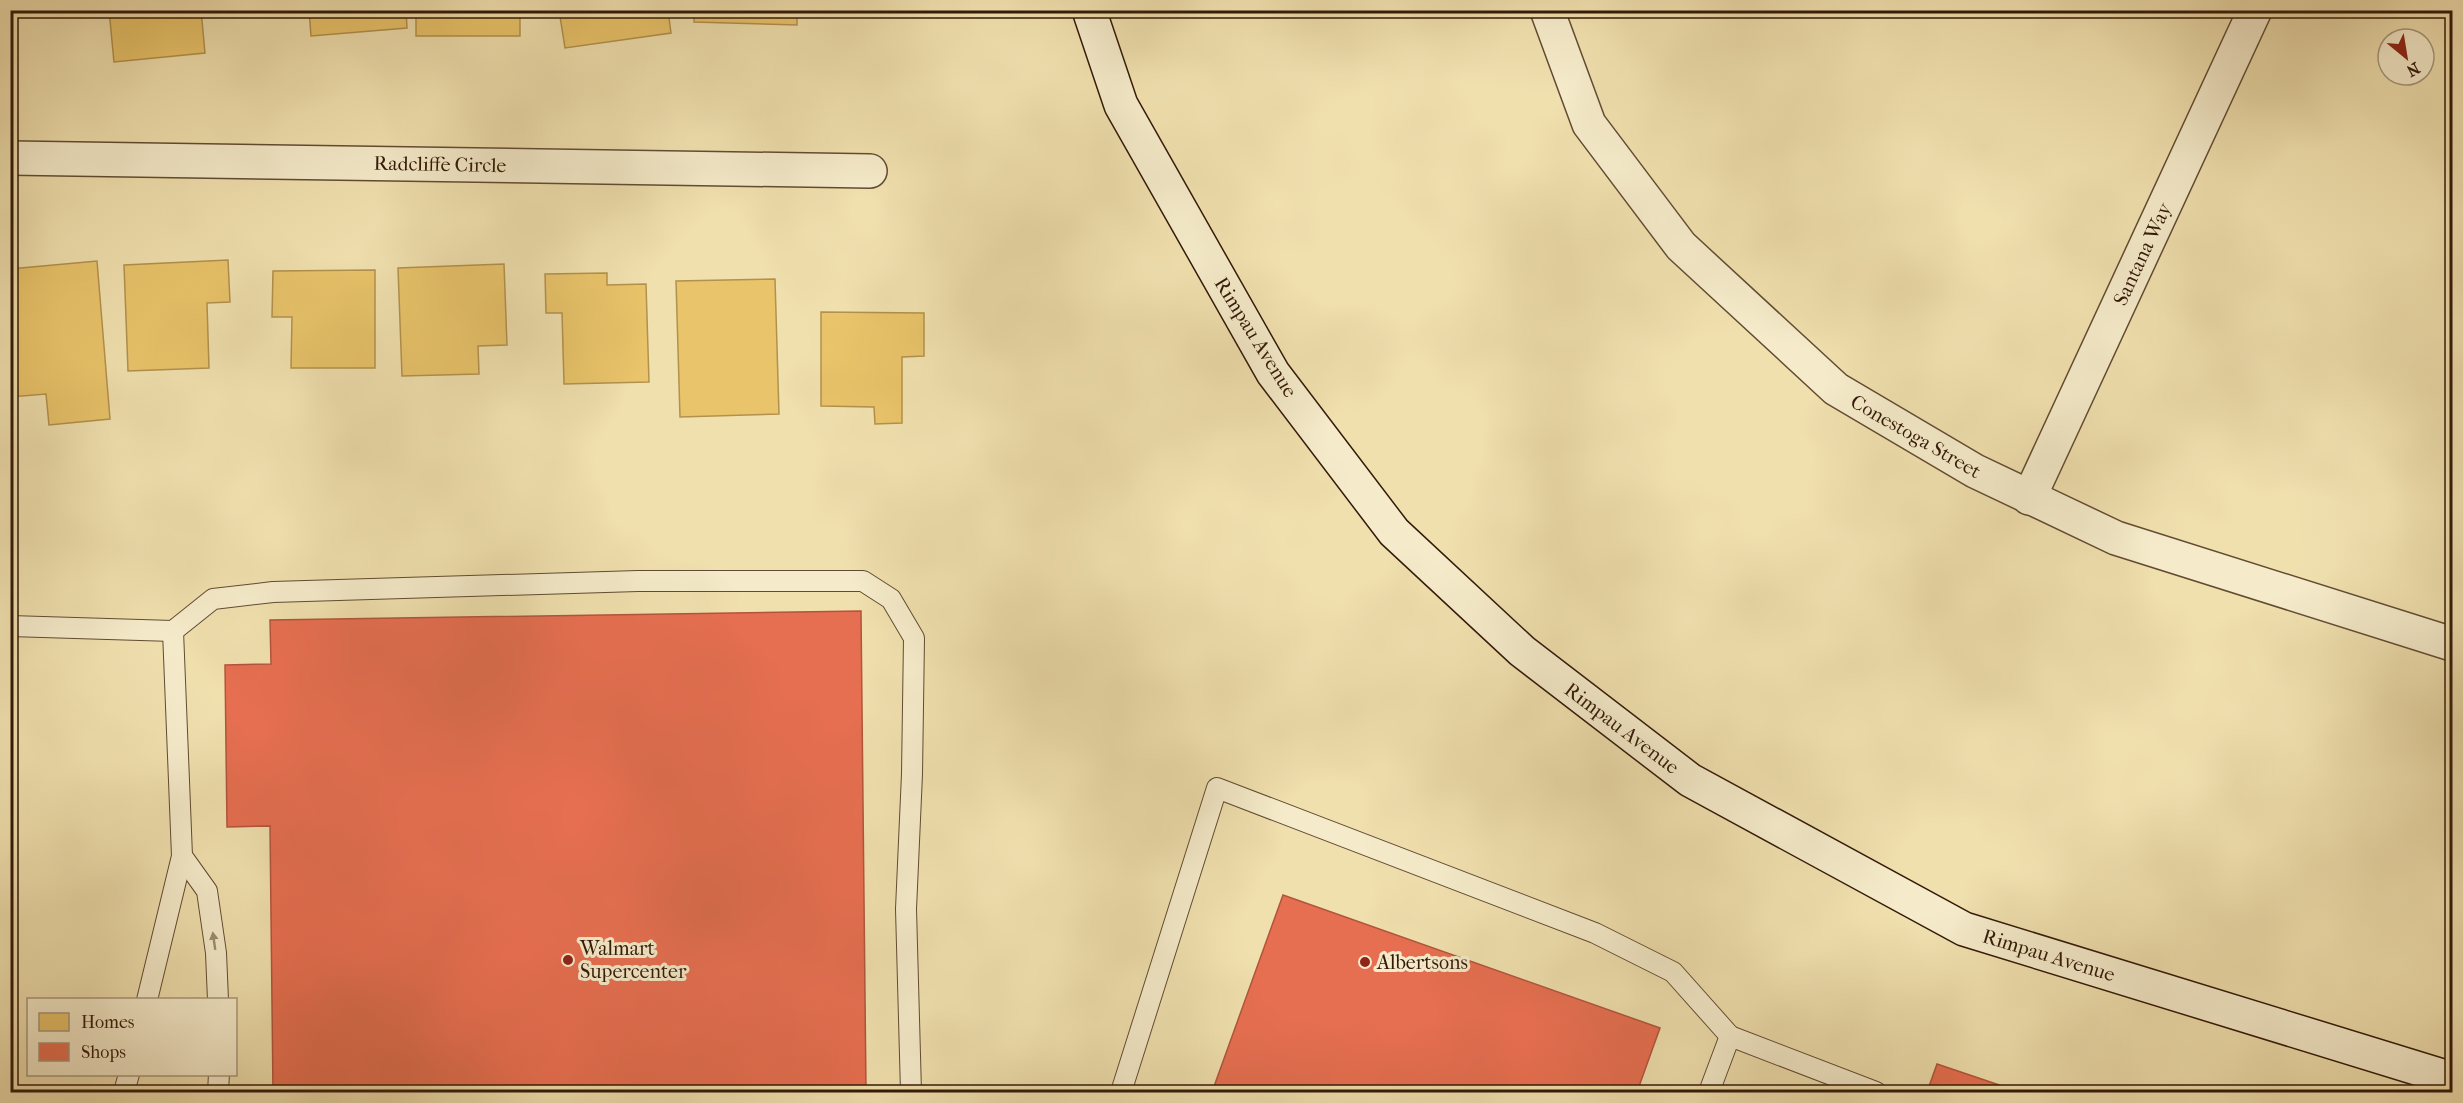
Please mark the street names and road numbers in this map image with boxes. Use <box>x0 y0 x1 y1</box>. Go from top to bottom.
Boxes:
street label: Radcliffe Circle <box>373 152 507 177</box>
street label: Santana Way <box>2109 198 2177 309</box>
street label: Rimpau Avenue <box>1209 273 1302 402</box>
street label: Conestoga Street <box>1847 390 1985 483</box>
street label: Rimpau Avenue <box>1560 678 1683 779</box>
street label: Rimpau Avenue <box>1980 924 2118 987</box>

